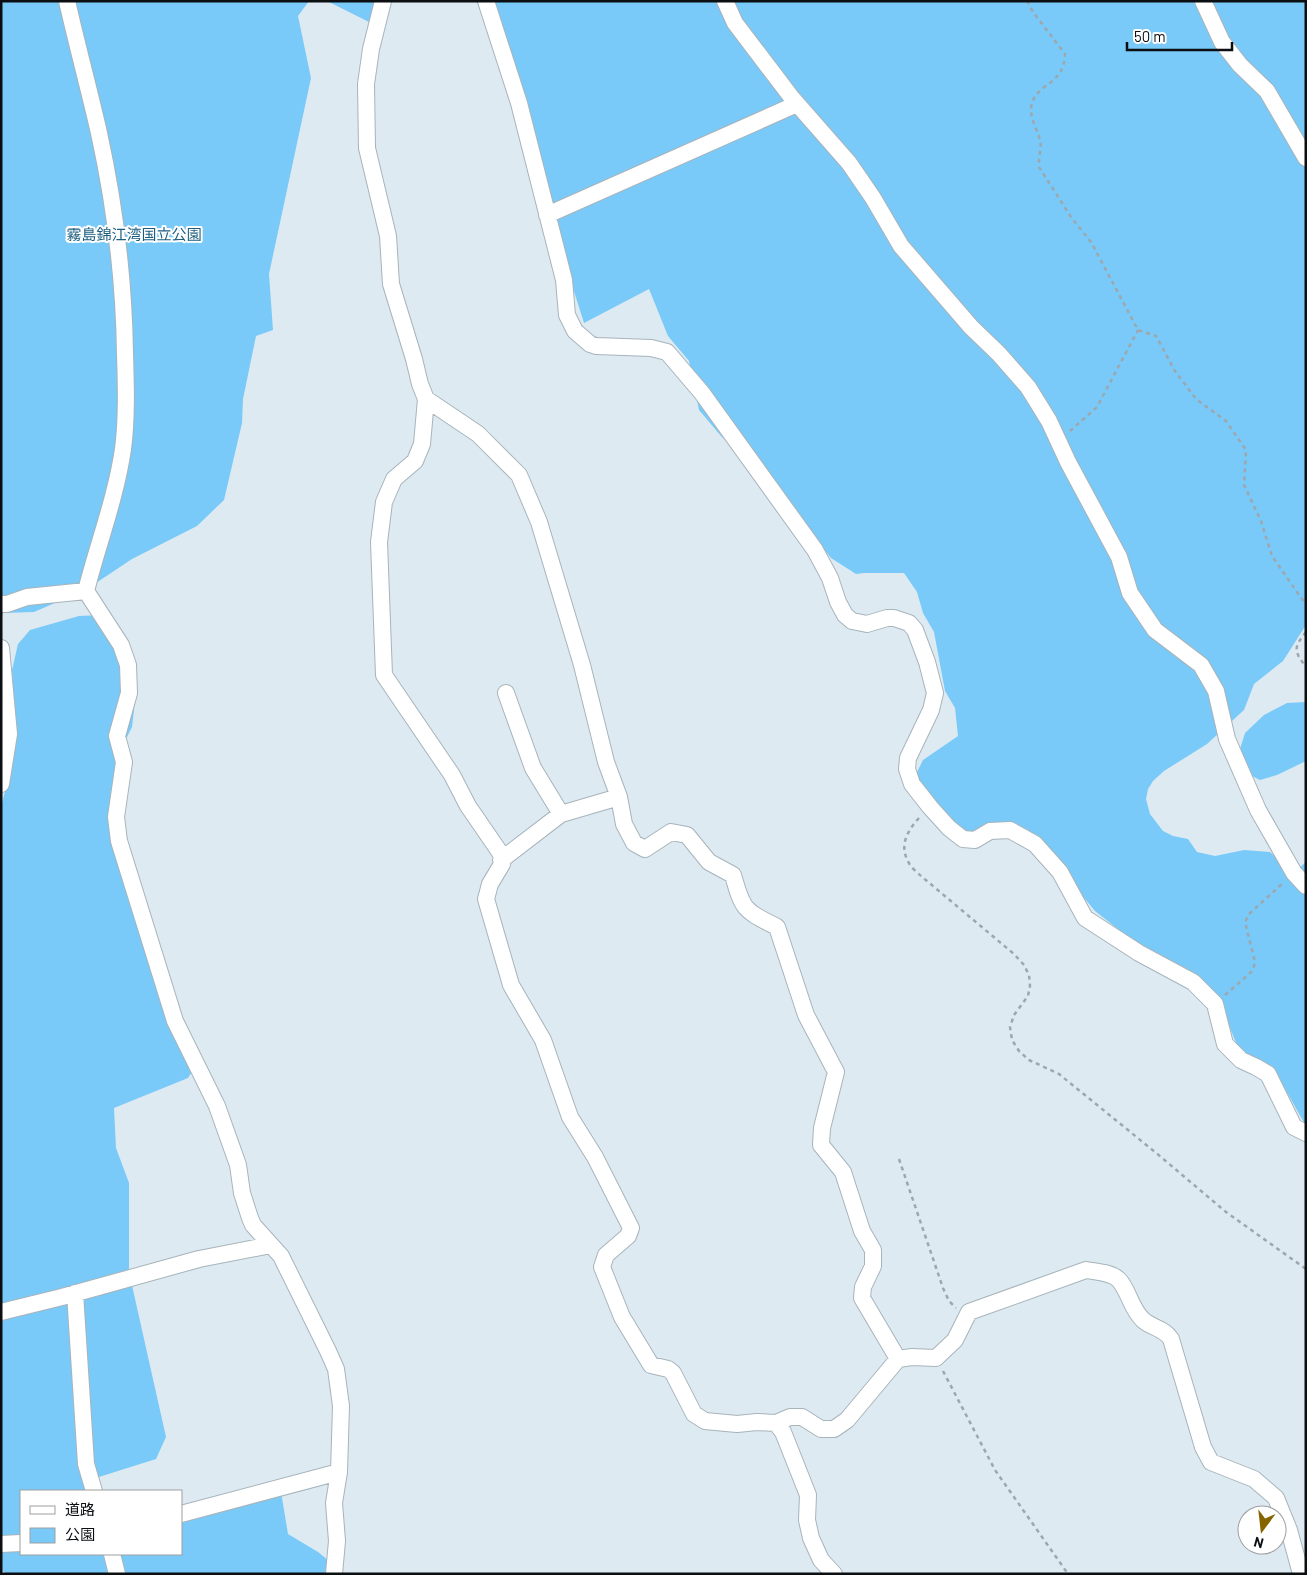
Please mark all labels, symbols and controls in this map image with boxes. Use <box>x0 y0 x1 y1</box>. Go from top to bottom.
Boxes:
scale bar <box>1127 20 1232 52</box>
text: 50 m <box>1134 27 1166 45</box>
park label: 霧島錦江湾国立公園 <box>66 225 202 243</box>
legend <box>20 1490 182 1555</box>
text: 道路 <box>65 1500 95 1518</box>
north arrow <box>1237 1505 1287 1555</box>
text: 公園 <box>65 1525 95 1543</box>
text: N <box>1252 1534 1265 1552</box>

